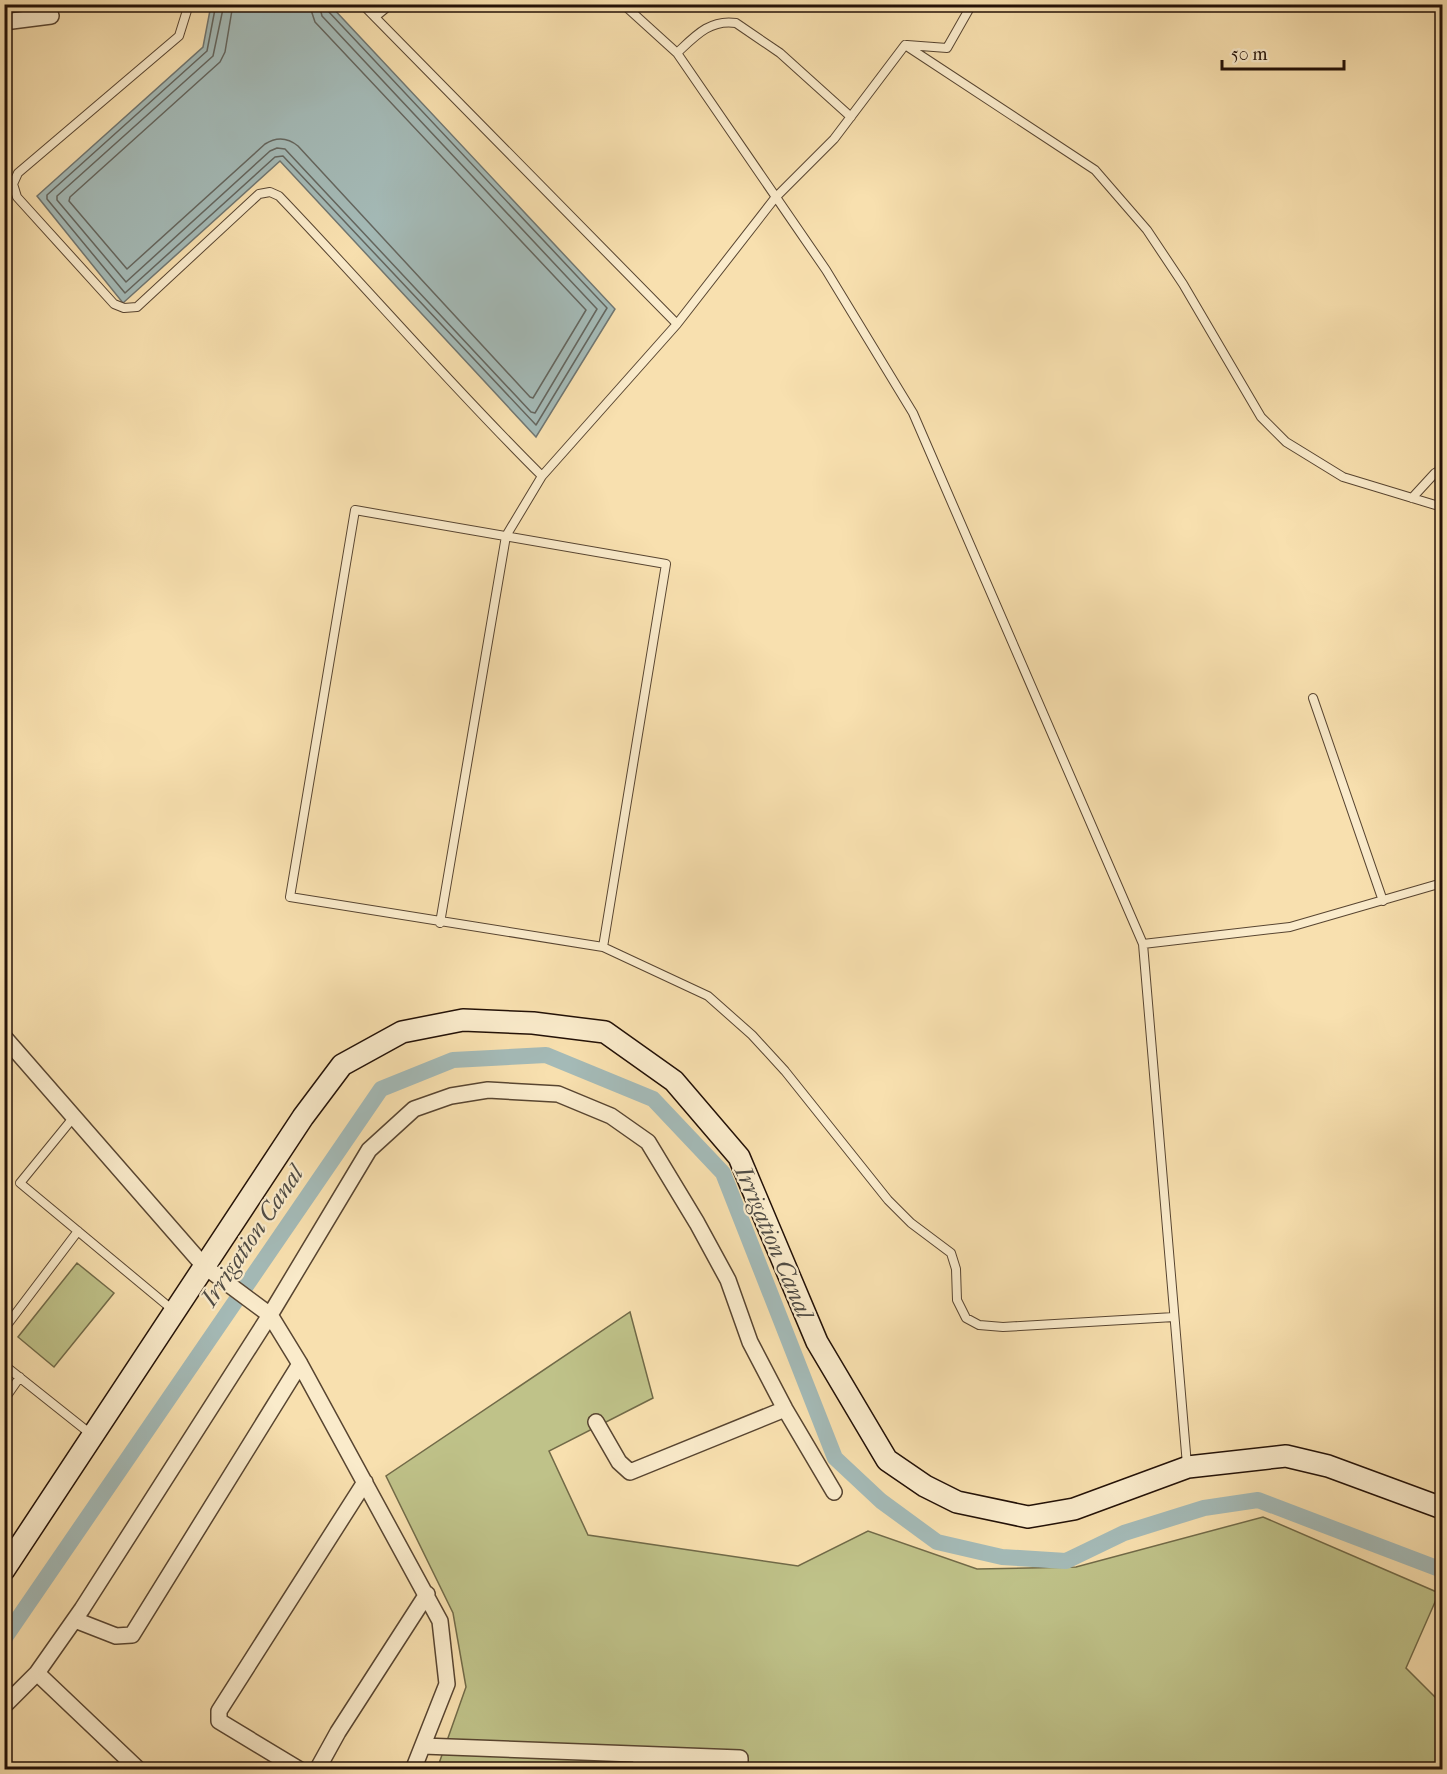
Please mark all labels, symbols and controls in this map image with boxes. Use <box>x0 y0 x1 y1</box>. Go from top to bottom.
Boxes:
scale bar <box>1222 33 1344 71</box>
text: 50 m <box>1231 44 1268 65</box>
water label: Irrigation Canal <box>194 1158 311 1312</box>
water label: Irrigation Canal <box>729 1161 820 1325</box>

